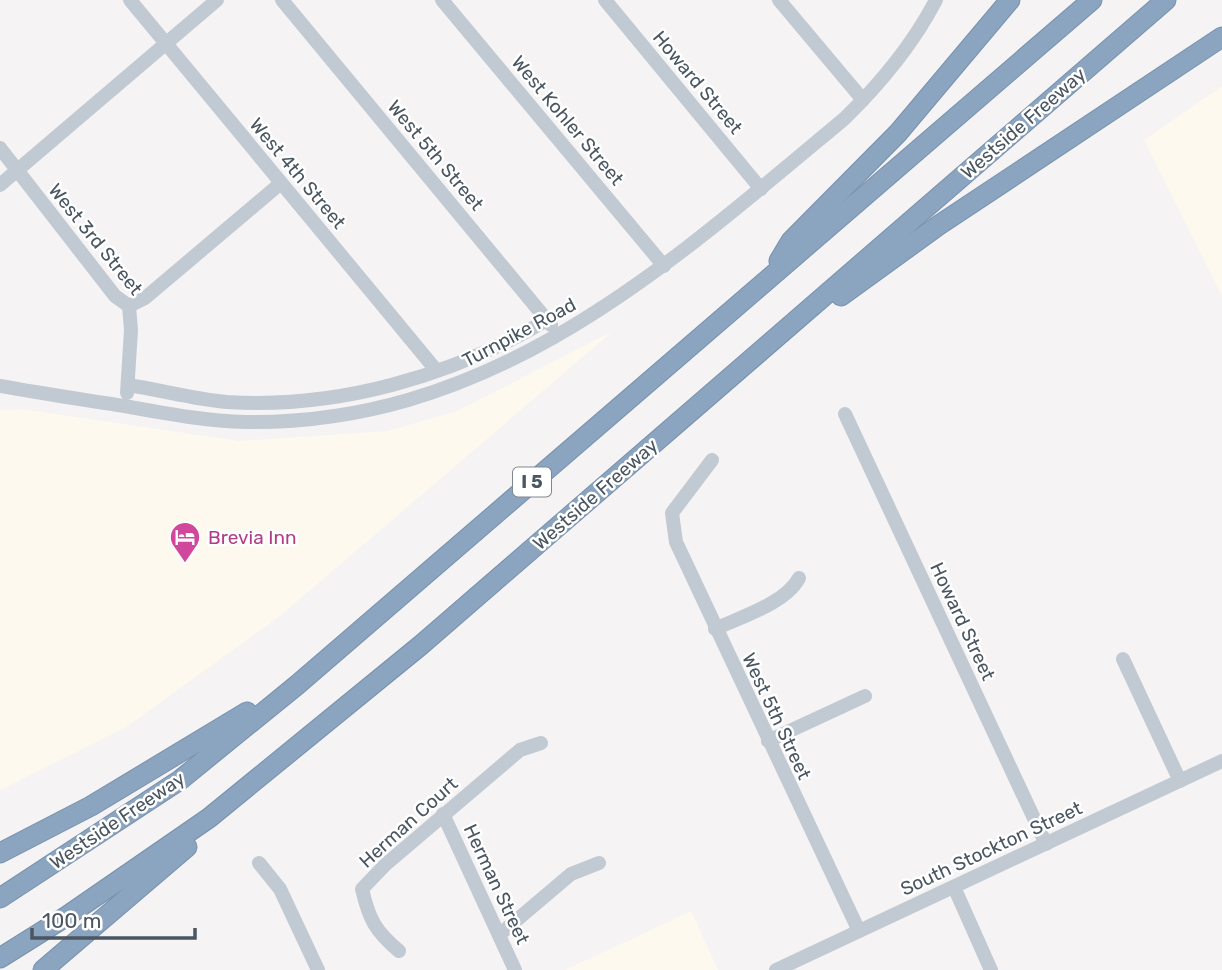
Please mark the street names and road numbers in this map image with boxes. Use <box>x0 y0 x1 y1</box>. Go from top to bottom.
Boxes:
street label: Howard Street <box>648 26 748 139</box>
street label: West Kohler Street <box>507 51 629 190</box>
street label: Westside Freeway <box>956 63 1091 184</box>
street label: West 5th Street <box>383 95 489 216</box>
street label: West 4th Street <box>245 113 351 234</box>
street label: West 3rd Street <box>44 179 148 300</box>
street label: Turnpike Road <box>459 293 580 372</box>
street label: Westside Freeway <box>528 434 663 555</box>
road number: I 5 <box>513 468 551 496</box>
street label: Howard Street <box>925 559 1000 684</box>
street label: West 5th Street <box>737 649 816 784</box>
street label: Westside Freeway <box>45 767 189 874</box>
street label: Herman Court <box>354 772 463 873</box>
street label: South Stockton Street <box>897 796 1086 901</box>
street label: Herman Street <box>459 820 535 948</box>

